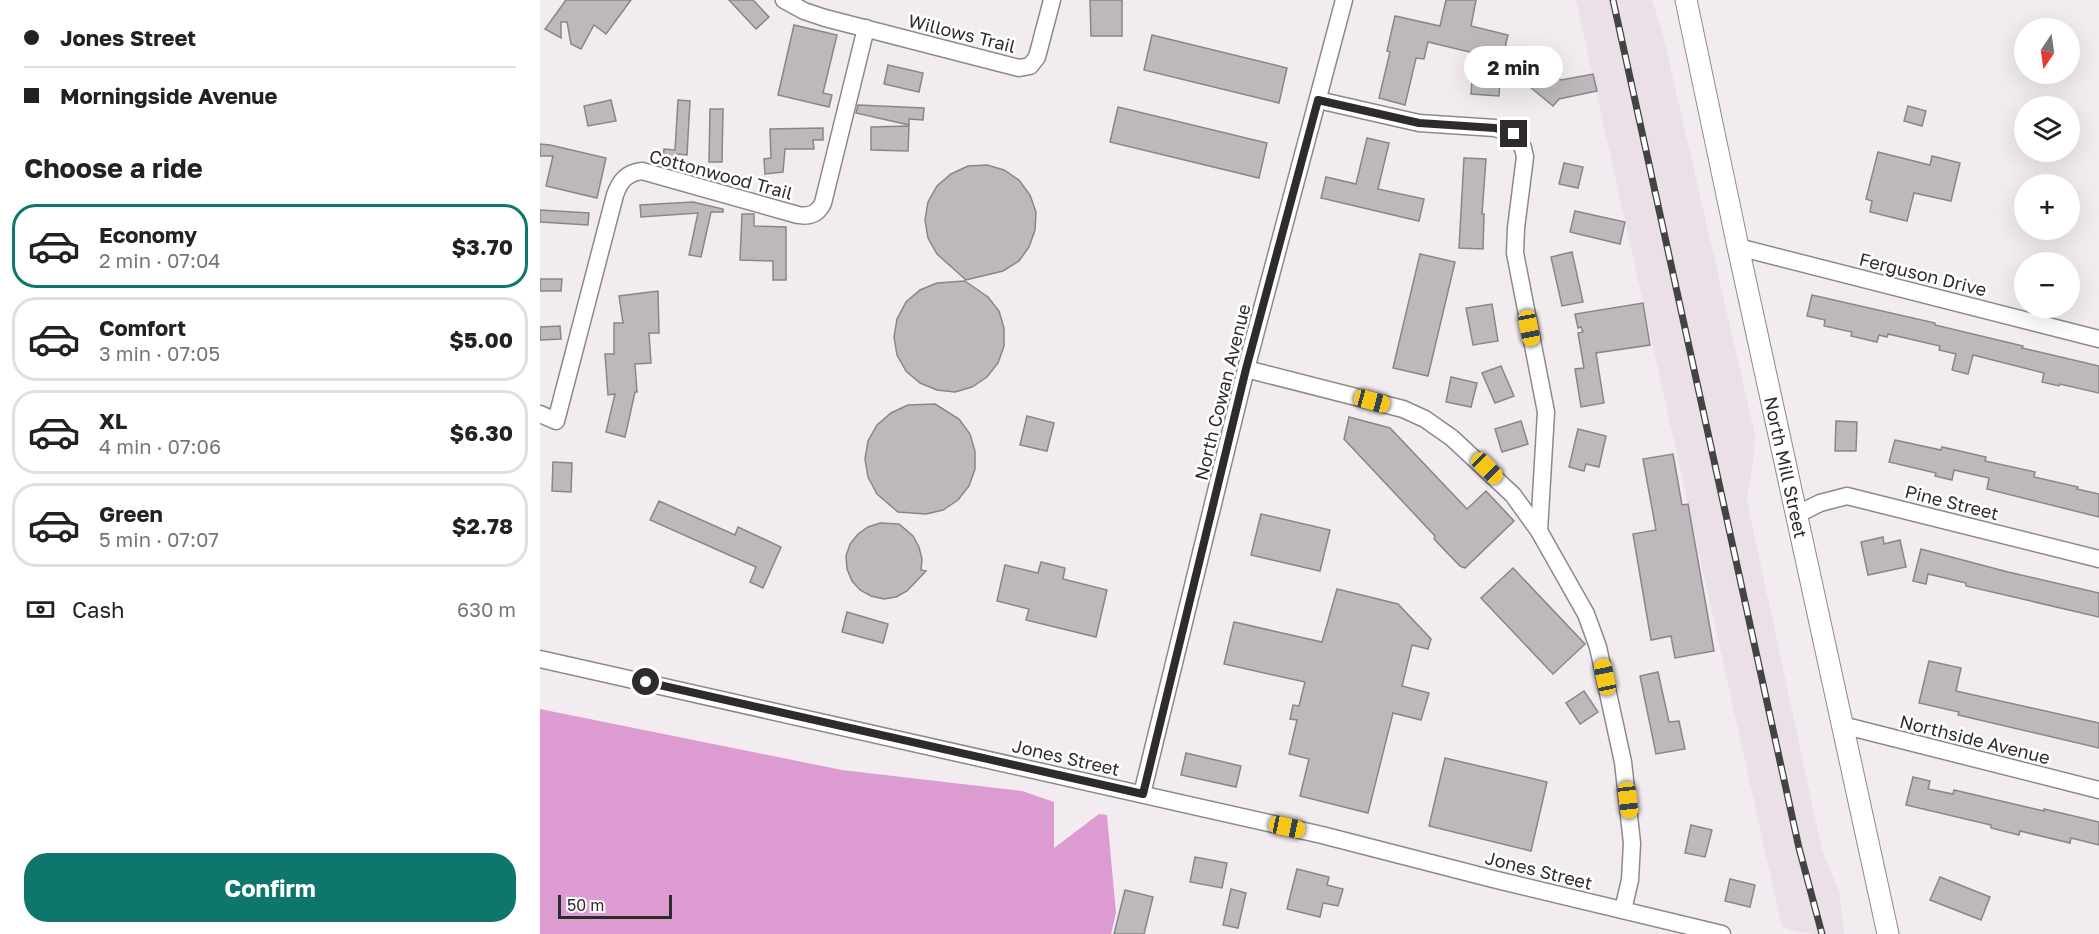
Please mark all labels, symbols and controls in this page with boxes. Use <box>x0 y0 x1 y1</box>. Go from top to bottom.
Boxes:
street label: Willows Trail <box>906 9 1018 57</box>
north arrow <box>2014 18 2080 84</box>
map controls <box>2014 18 2080 318</box>
text: Jones Street <box>60 24 196 51</box>
callout: 2 min <box>1464 47 1564 89</box>
text: 2 min <box>1487 55 1540 79</box>
text: Morningside Avenue <box>60 82 277 109</box>
button: layers <box>2014 96 2080 162</box>
route end <box>1500 120 1527 147</box>
street label: Cottonwood Trail <box>647 144 795 204</box>
text: Choose a ride <box>24 152 203 184</box>
button: + <box>2014 174 2080 240</box>
icon: car <box>27 219 81 273</box>
text: Economy <box>99 221 197 248</box>
text: $3.70 <box>452 233 513 260</box>
text: 2 min · 07:04 <box>99 248 221 272</box>
street label: Ferguson Drive <box>1857 248 1989 300</box>
button: − <box>2014 252 2080 318</box>
street label: North Cowan Avenue <box>1189 302 1255 482</box>
car <box>1517 309 1541 347</box>
icon: car <box>27 312 81 366</box>
text: Comfort <box>99 314 186 341</box>
text: $5.00 <box>449 326 513 353</box>
text: 3 min · 07:05 <box>99 341 220 365</box>
car <box>1352 388 1392 414</box>
street label: North Mill Street <box>1760 395 1812 540</box>
icon: car <box>27 405 81 459</box>
text: XL <box>99 407 127 434</box>
text: $6.30 <box>450 419 513 446</box>
text: 4 min · 07:06 <box>99 434 221 458</box>
car <box>1468 449 1506 487</box>
street label: Pine Street <box>1903 480 2001 524</box>
icon: car <box>27 498 81 552</box>
text: Green <box>99 500 163 527</box>
text: $2.78 <box>452 512 513 539</box>
text: 5 min · 07:07 <box>99 527 219 551</box>
icon: cash <box>24 593 57 626</box>
text: Cash <box>72 596 125 623</box>
text: 630 m <box>457 597 516 621</box>
car <box>1592 658 1618 696</box>
route start <box>632 668 659 695</box>
street label: Northside Avenue <box>1898 710 2052 768</box>
street label: Jones Street <box>1010 734 1122 780</box>
car <box>1617 781 1639 819</box>
car <box>1268 814 1306 840</box>
street label: Jones Street <box>1483 846 1595 894</box>
button: Confirm <box>24 853 516 922</box>
scale bar <box>558 892 672 920</box>
text: 50 m <box>567 895 604 915</box>

